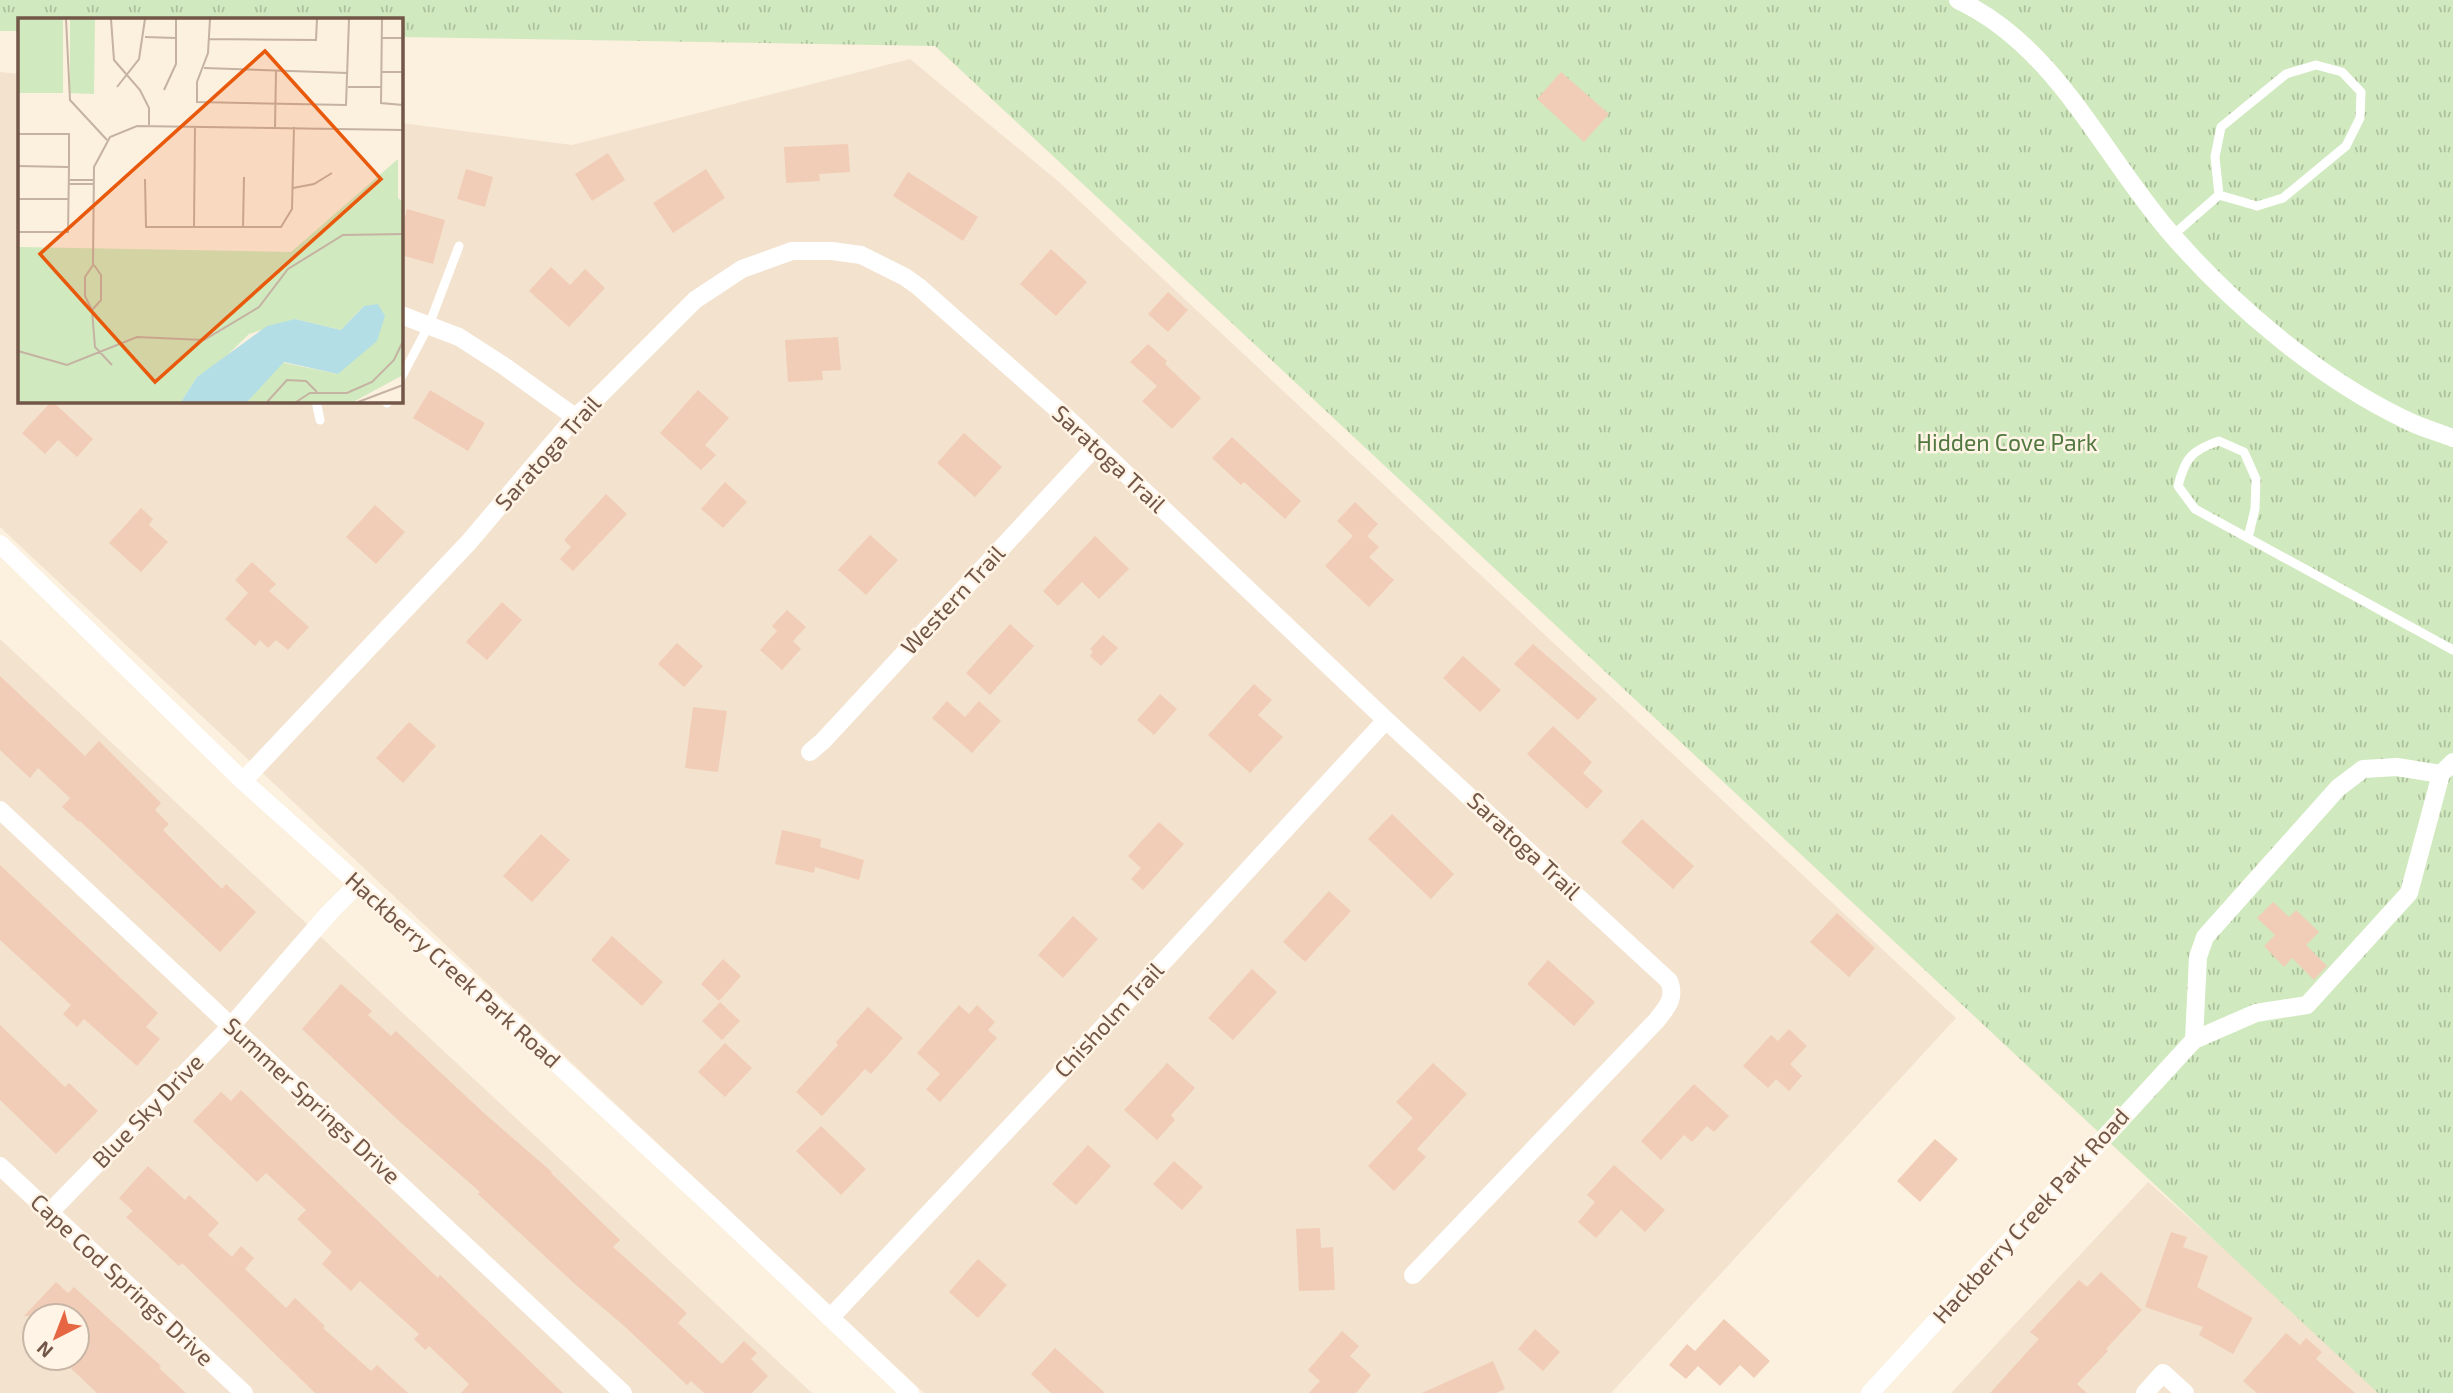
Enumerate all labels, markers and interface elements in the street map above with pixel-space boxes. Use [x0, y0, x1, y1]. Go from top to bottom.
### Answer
inset map [18, 18, 402, 402]
street label: Saratoga Trail [488, 389, 606, 515]
street label: Saratoga Trail [1047, 399, 1172, 518]
park label: Hidden Cove Park [1917, 428, 2098, 456]
street label: Western Trail [895, 539, 1010, 660]
street label: Saratoga Trail [1462, 786, 1587, 905]
street label: Hackberry Creek Park Road [340, 865, 567, 1073]
street label: Chisholm Trail [1048, 956, 1169, 1083]
street label: Summer Springs Drive [219, 1011, 407, 1189]
street label: Blue Sky Drive [86, 1047, 209, 1173]
street label: Hackberry Creek Park Road [1926, 1102, 2134, 1329]
street label: Cape Cod Springs Drive [25, 1187, 220, 1371]
north arrow [21, 1302, 91, 1372]
text: N [31, 1337, 57, 1363]

